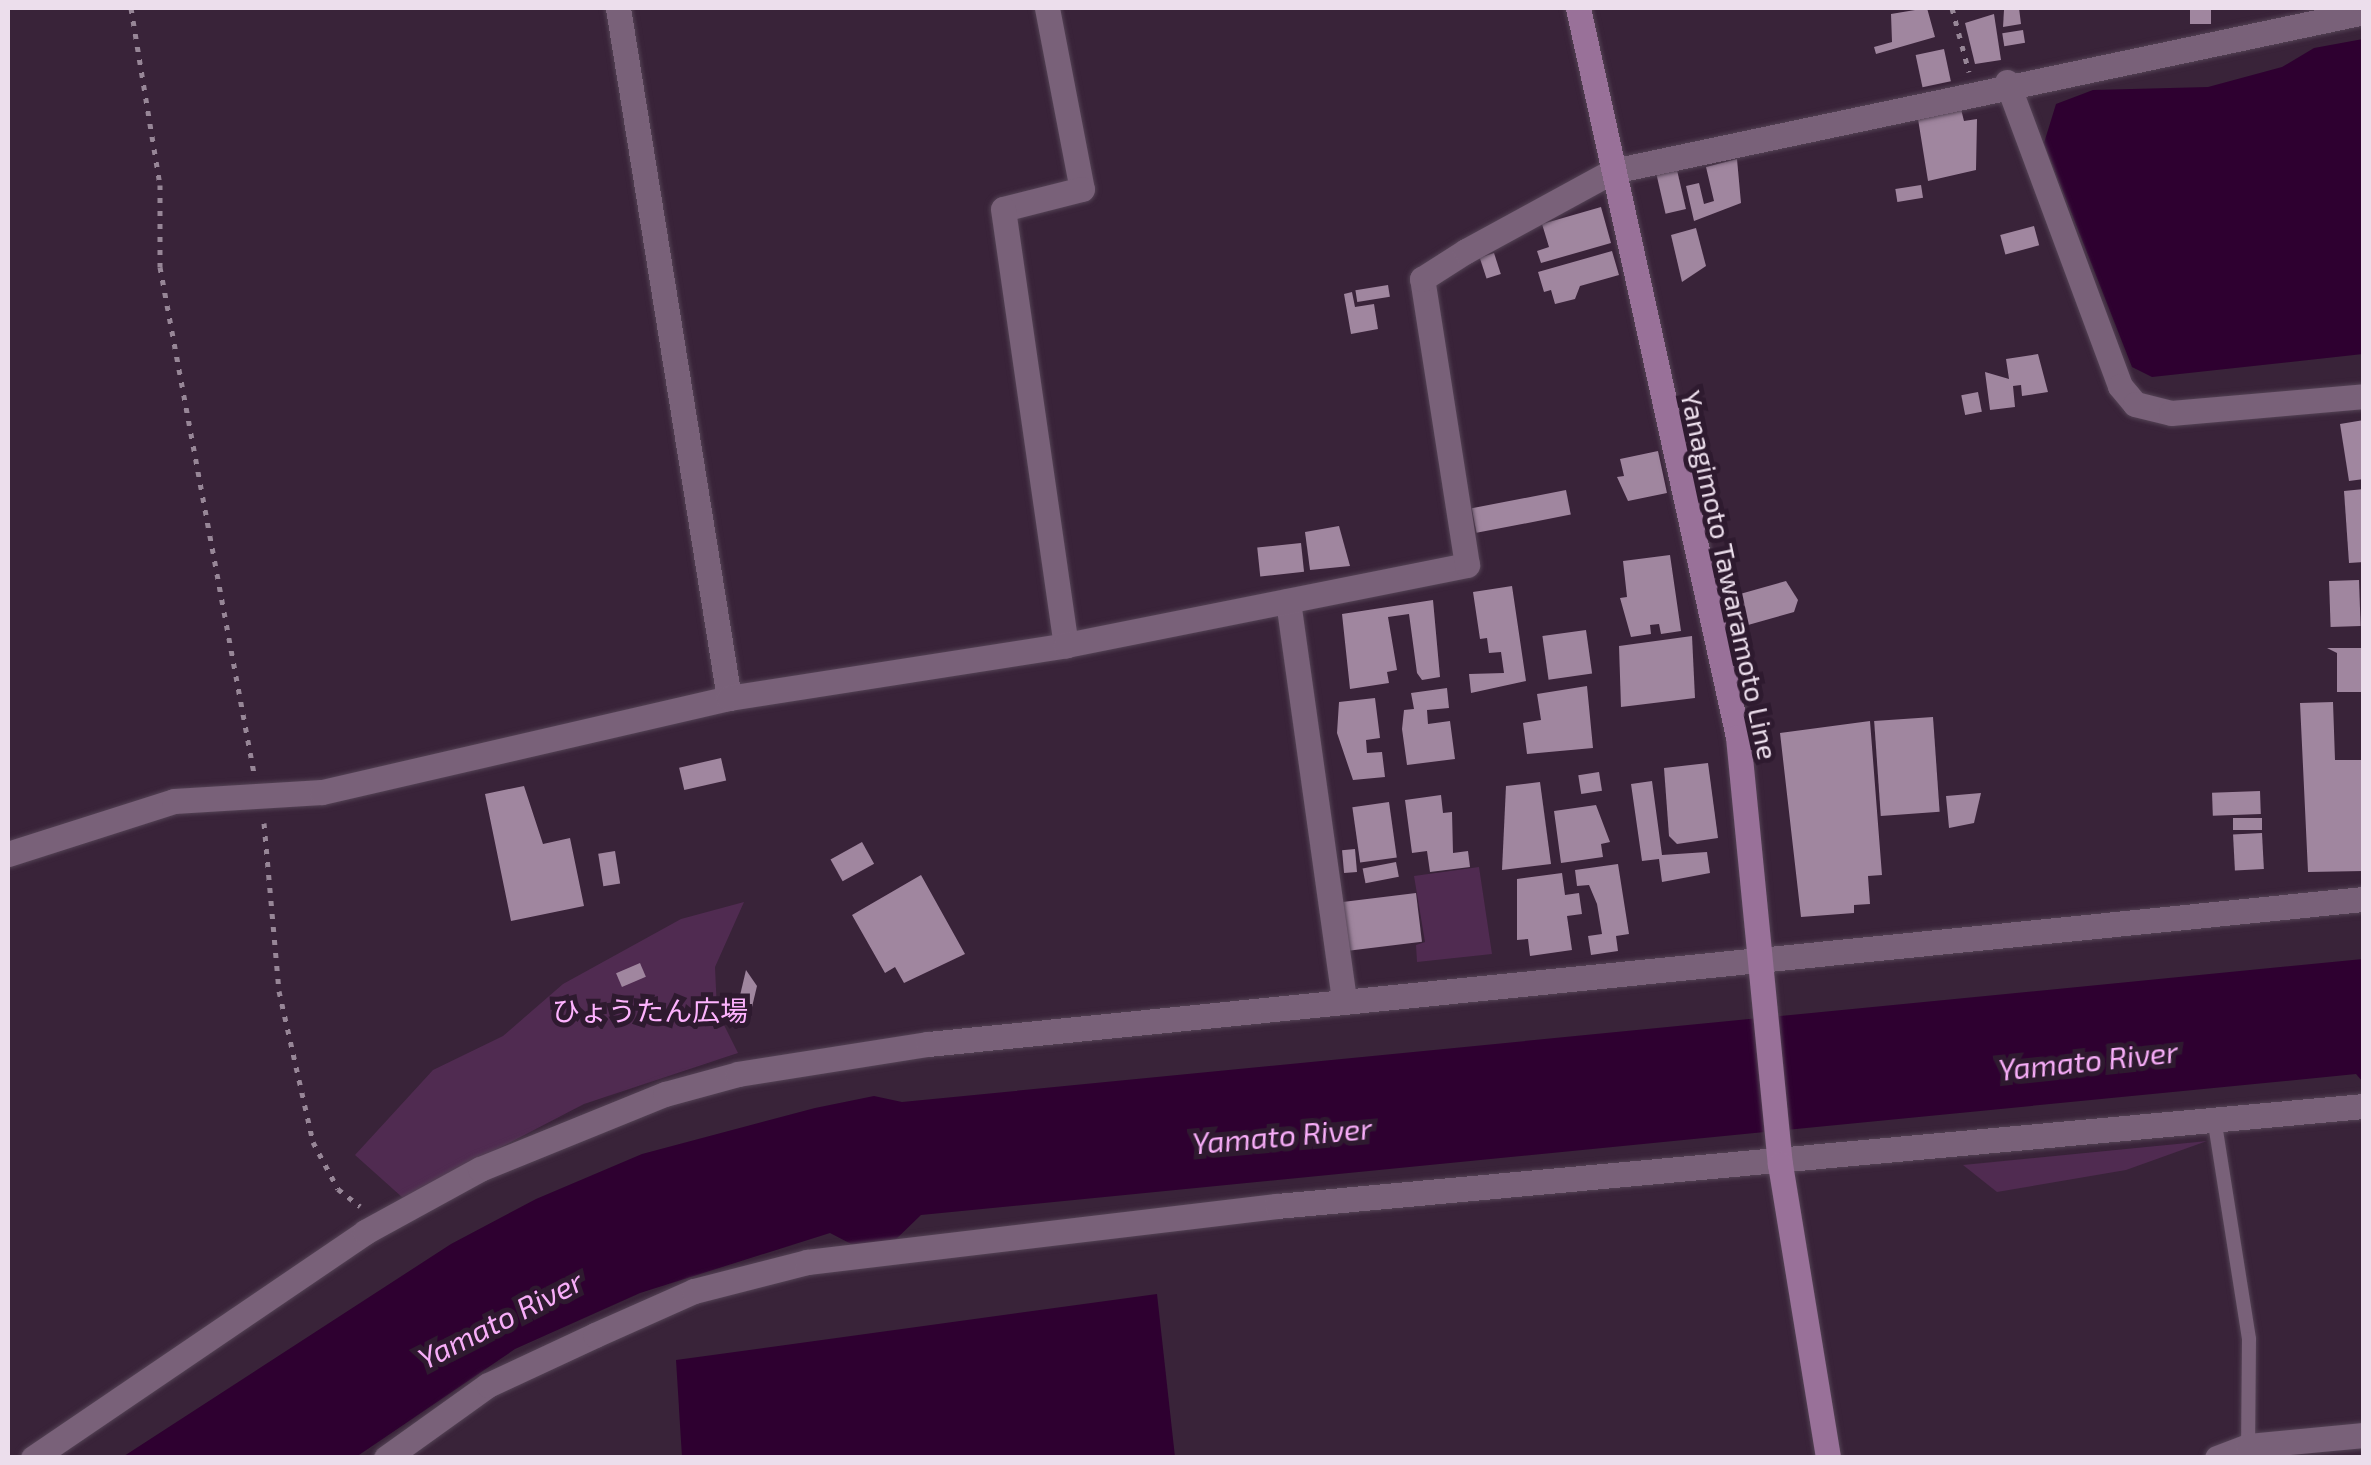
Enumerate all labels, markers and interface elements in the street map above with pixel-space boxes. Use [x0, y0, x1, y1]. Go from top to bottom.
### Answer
street label: Yanagimoto Tawaramoto Line [1674, 387, 1786, 763]
park label: ひょうたん広場 [552, 993, 748, 1027]
water label: Yamato River [1996, 1033, 2180, 1087]
water label: Yamato River [1191, 1109, 1373, 1161]
water label: Yamato River [411, 1262, 589, 1376]

